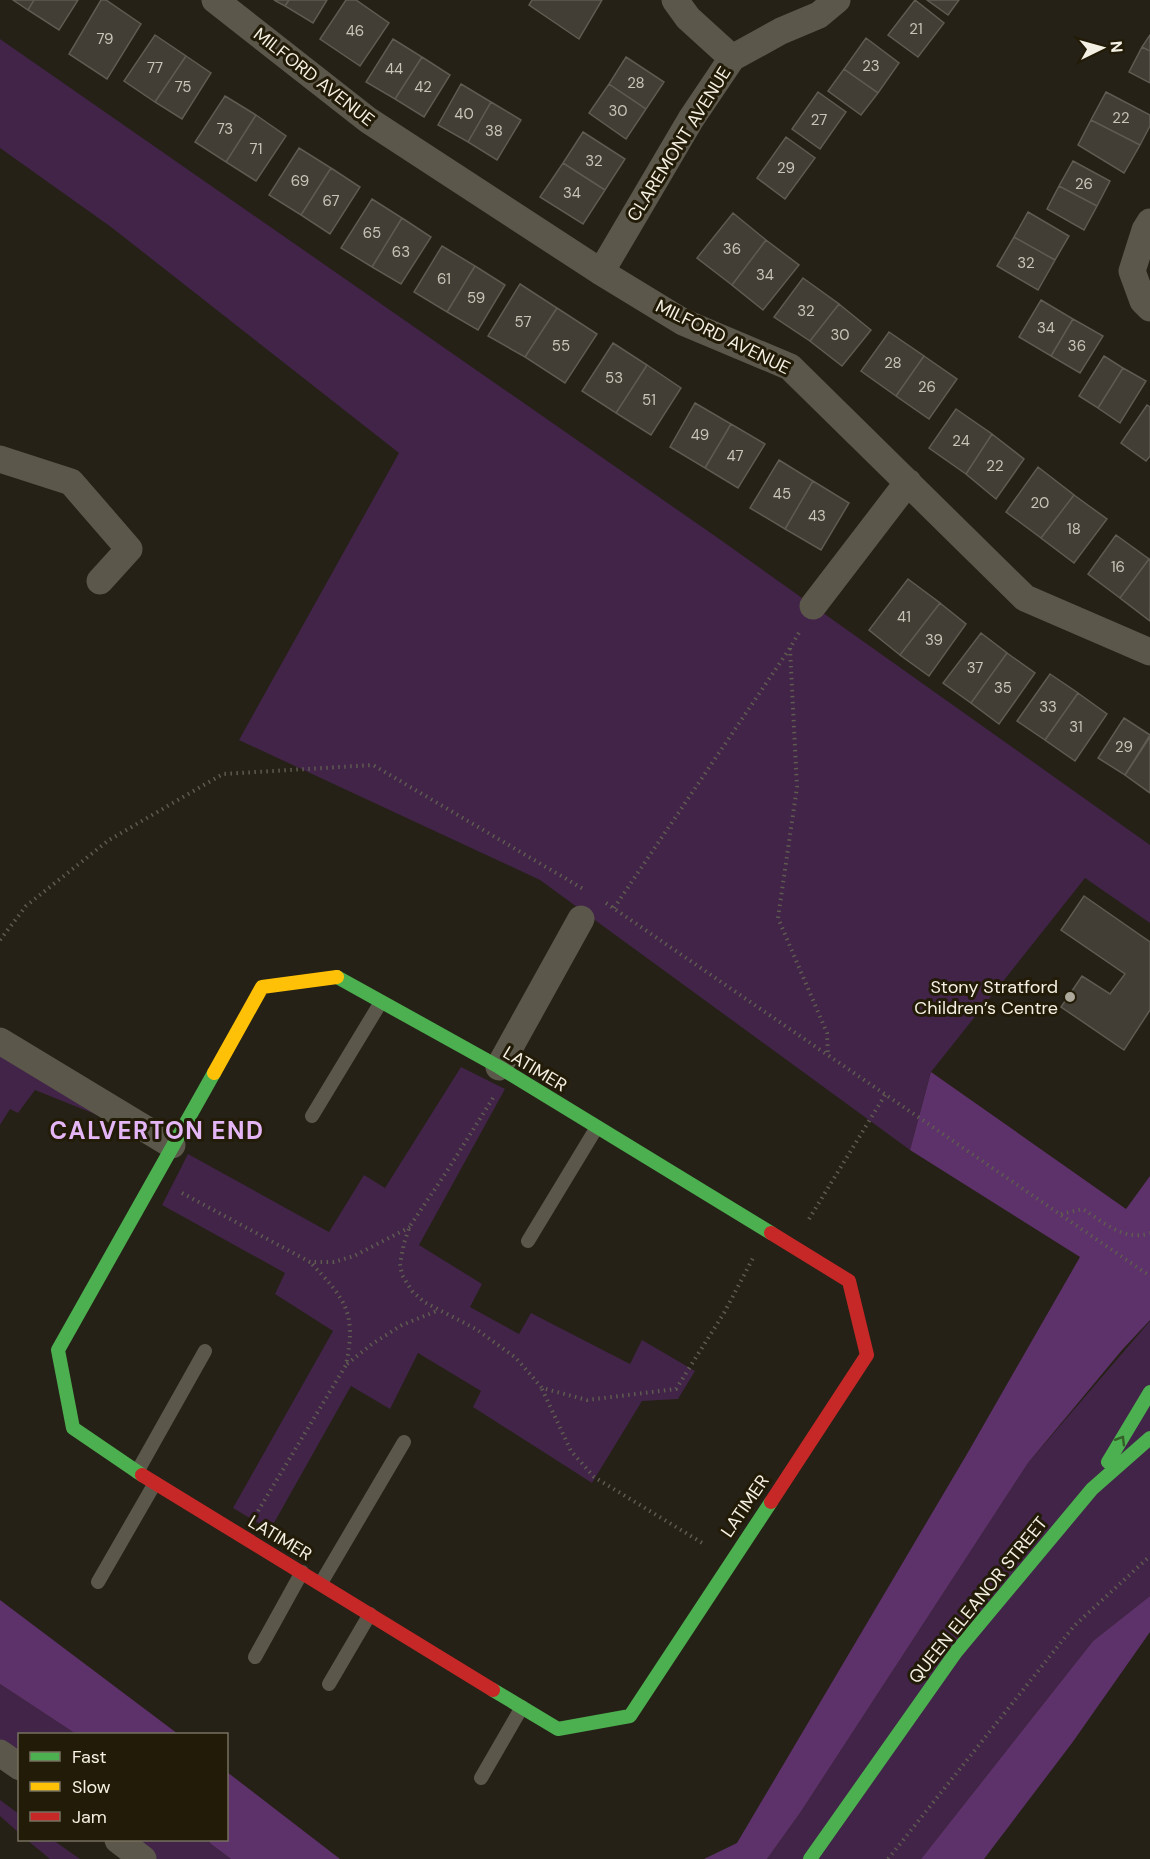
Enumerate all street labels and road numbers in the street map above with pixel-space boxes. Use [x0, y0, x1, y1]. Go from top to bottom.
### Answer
street label: MILFORD AVENUE [249, 22, 379, 132]
street label: CLAREMONT AVENUE [622, 62, 736, 226]
street label: MILFORD AVENUE [652, 294, 794, 380]
street label: LATIMER [499, 1041, 571, 1097]
street label: LATIMER [715, 1470, 775, 1542]
street label: LATIMER [244, 1510, 316, 1566]
street label: QUEEN ELEANOR STREET [903, 1512, 1053, 1688]

